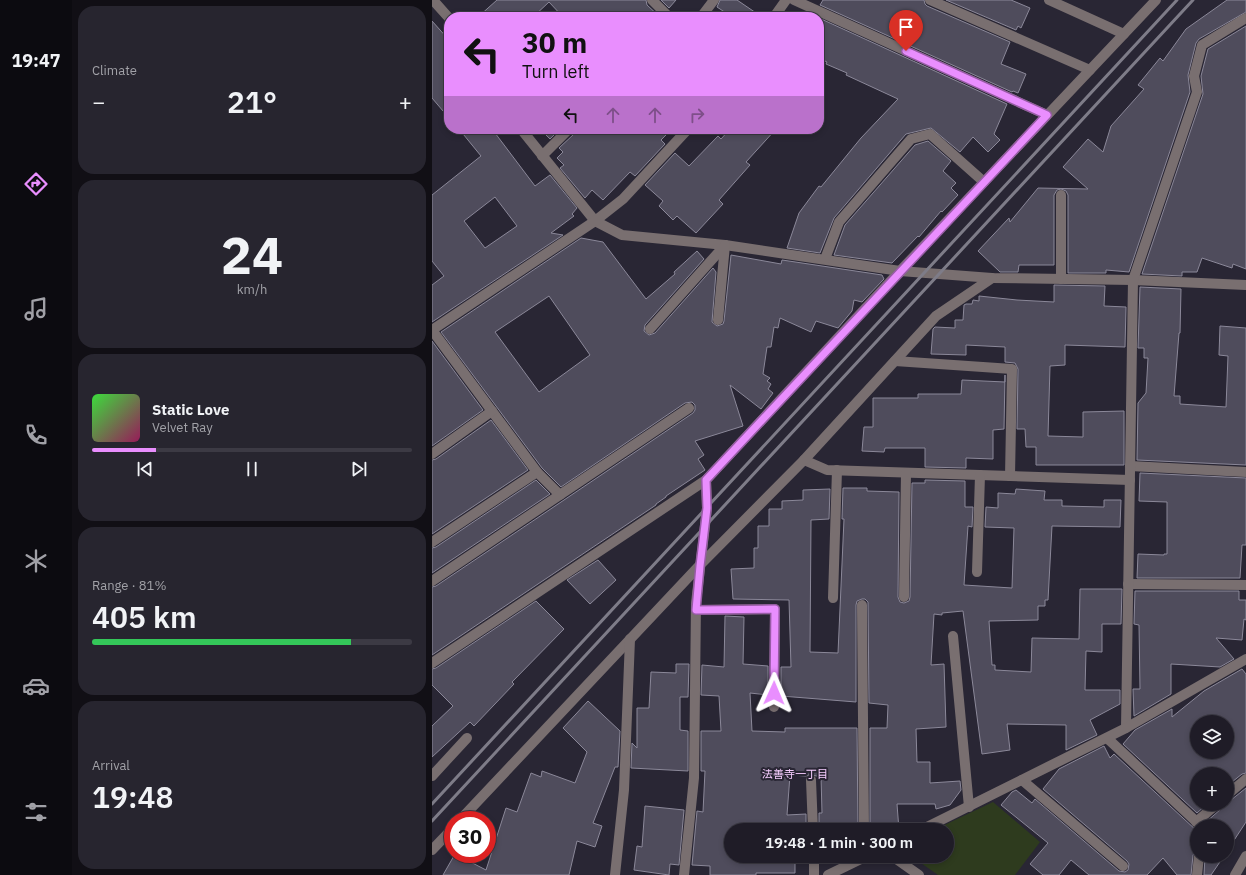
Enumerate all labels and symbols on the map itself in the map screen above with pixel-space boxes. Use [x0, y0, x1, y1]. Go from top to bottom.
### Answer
pin [889, 10, 923, 51]
position arrow [753, 672, 795, 714]
district label: 法善寺一丁目 [762, 767, 828, 781]
speed limit sign: 30 [444, 811, 496, 863]

